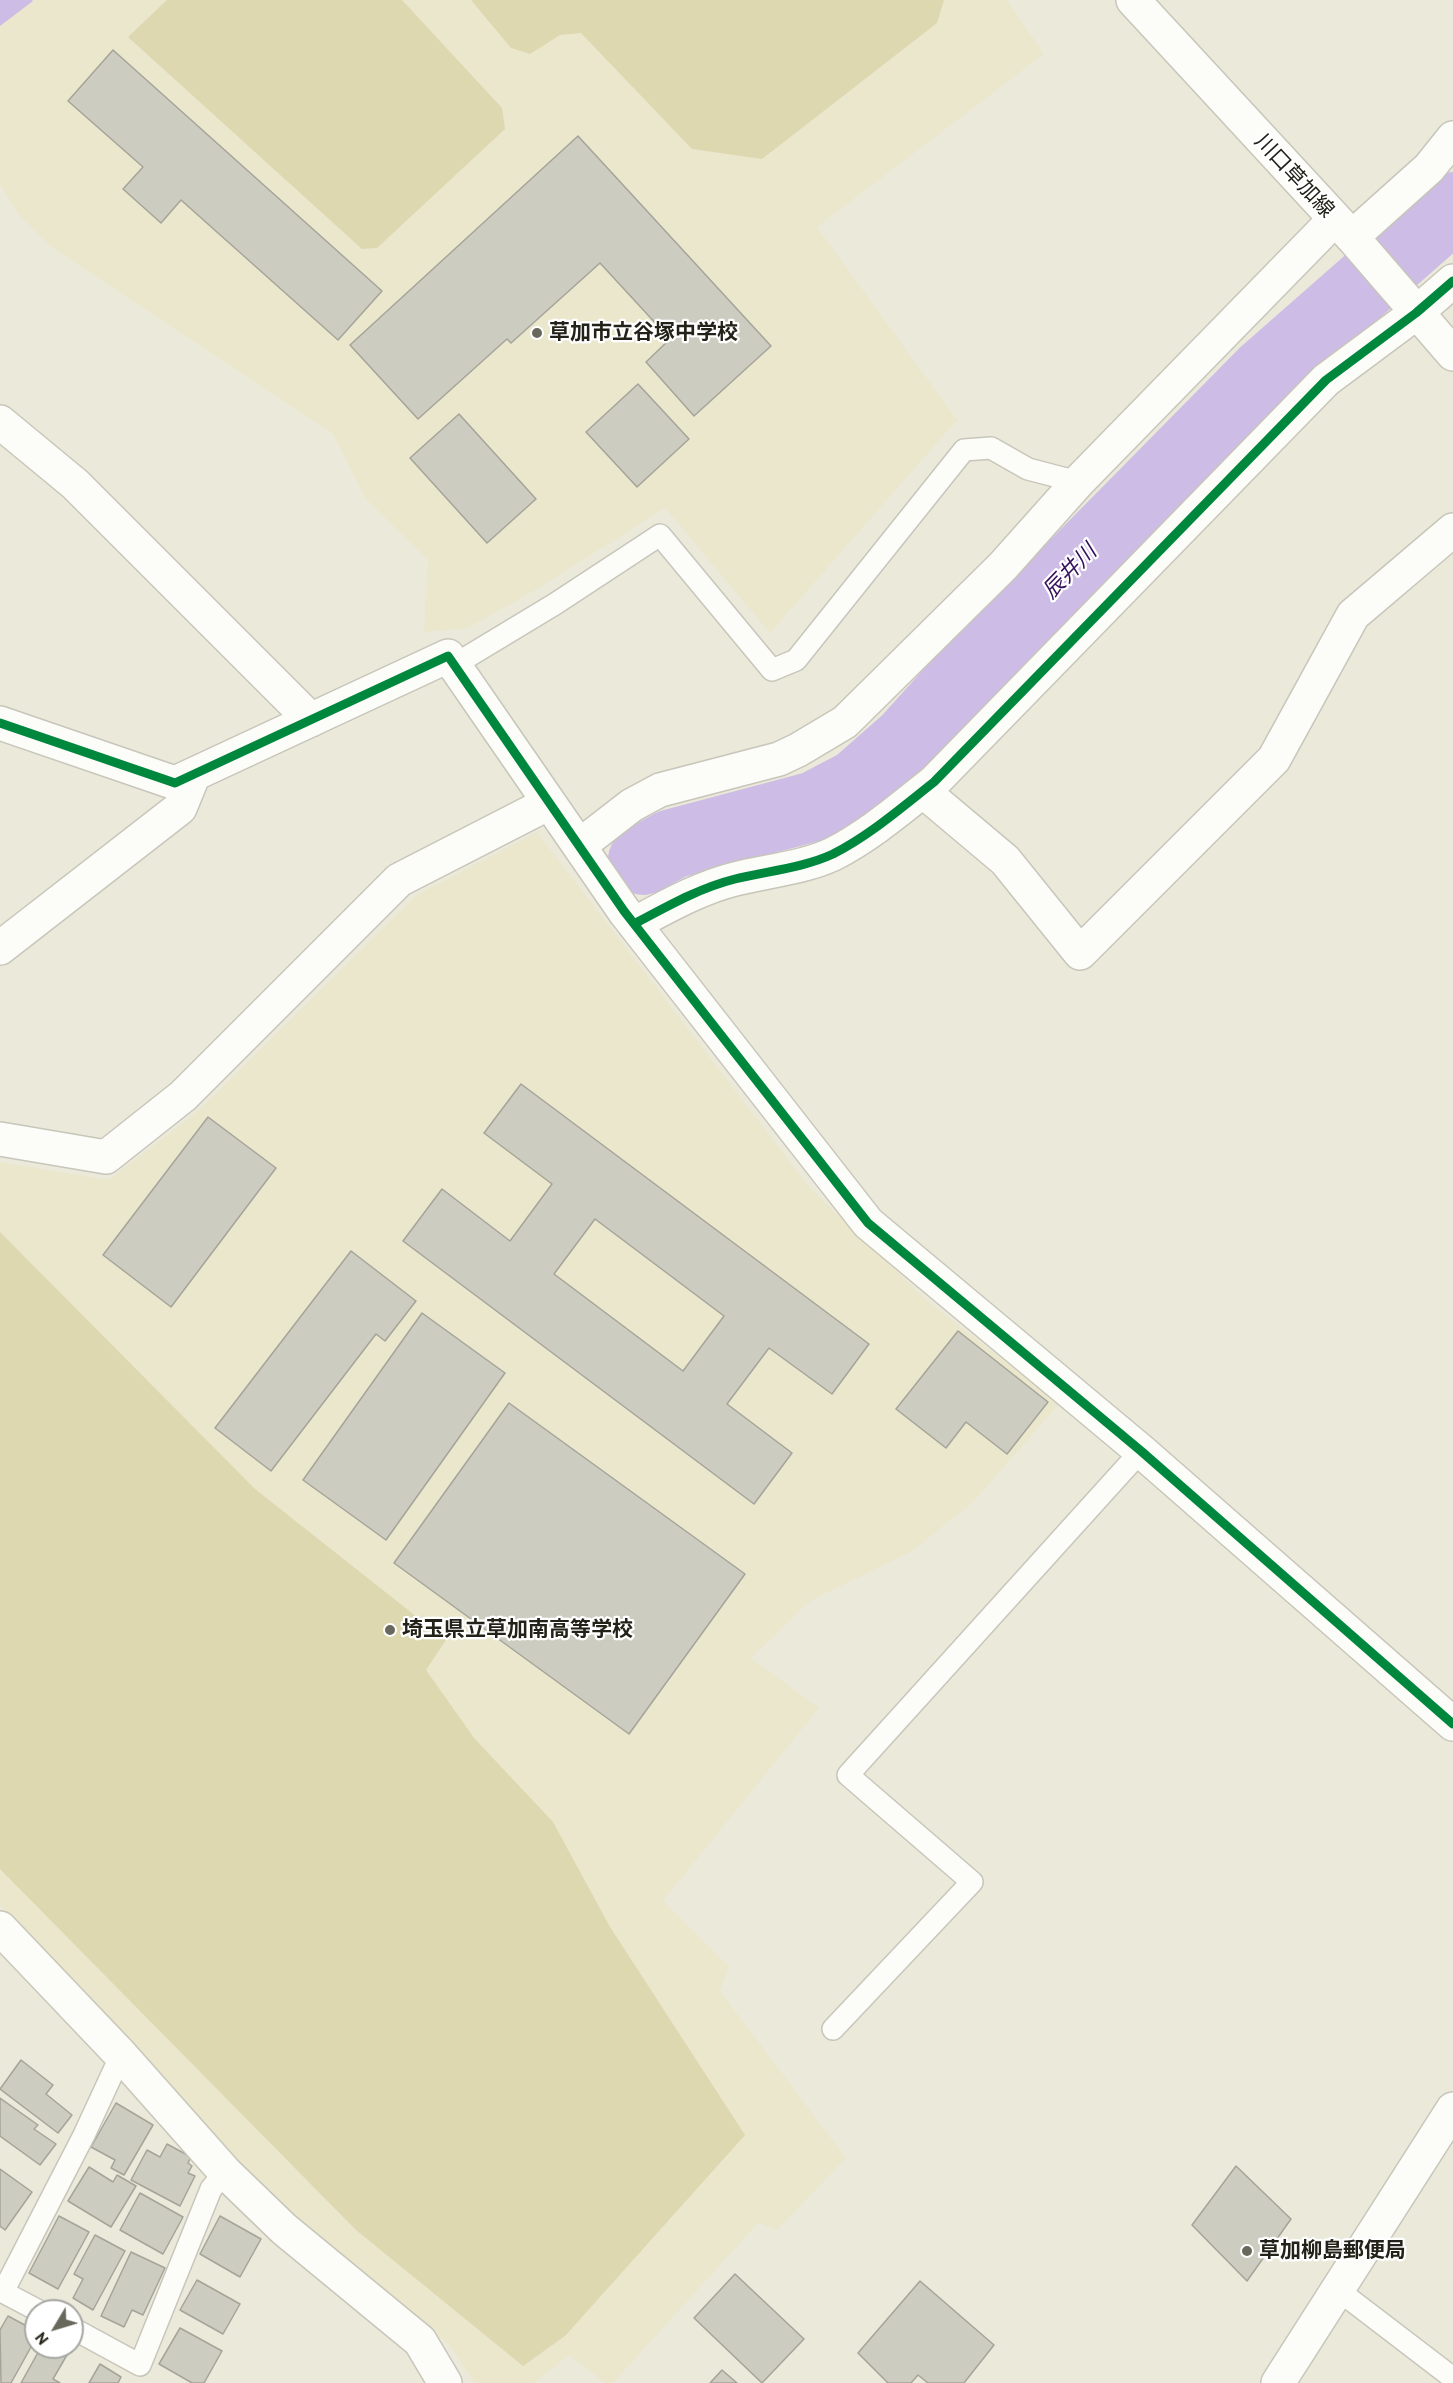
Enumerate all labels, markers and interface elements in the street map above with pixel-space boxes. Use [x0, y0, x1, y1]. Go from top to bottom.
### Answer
street label: 川口草加線 [1249, 129, 1339, 223]
place label: 草加市立谷塚中学校 [549, 320, 738, 346]
marker: 草加市立谷塚中学校 [530, 326, 544, 340]
water label: 辰井川 [1038, 539, 1102, 605]
place label: 埼玉県立草加南高等学校 [402, 1617, 633, 1643]
marker: 埼玉県立草加南高等学校 [383, 1623, 397, 1637]
place label: 草加柳島郵便局 [1259, 2238, 1406, 2264]
marker: 草加柳島郵便局 [1240, 2244, 1254, 2258]
north arrow [24, 2299, 84, 2359]
text: N [30, 2329, 53, 2349]

